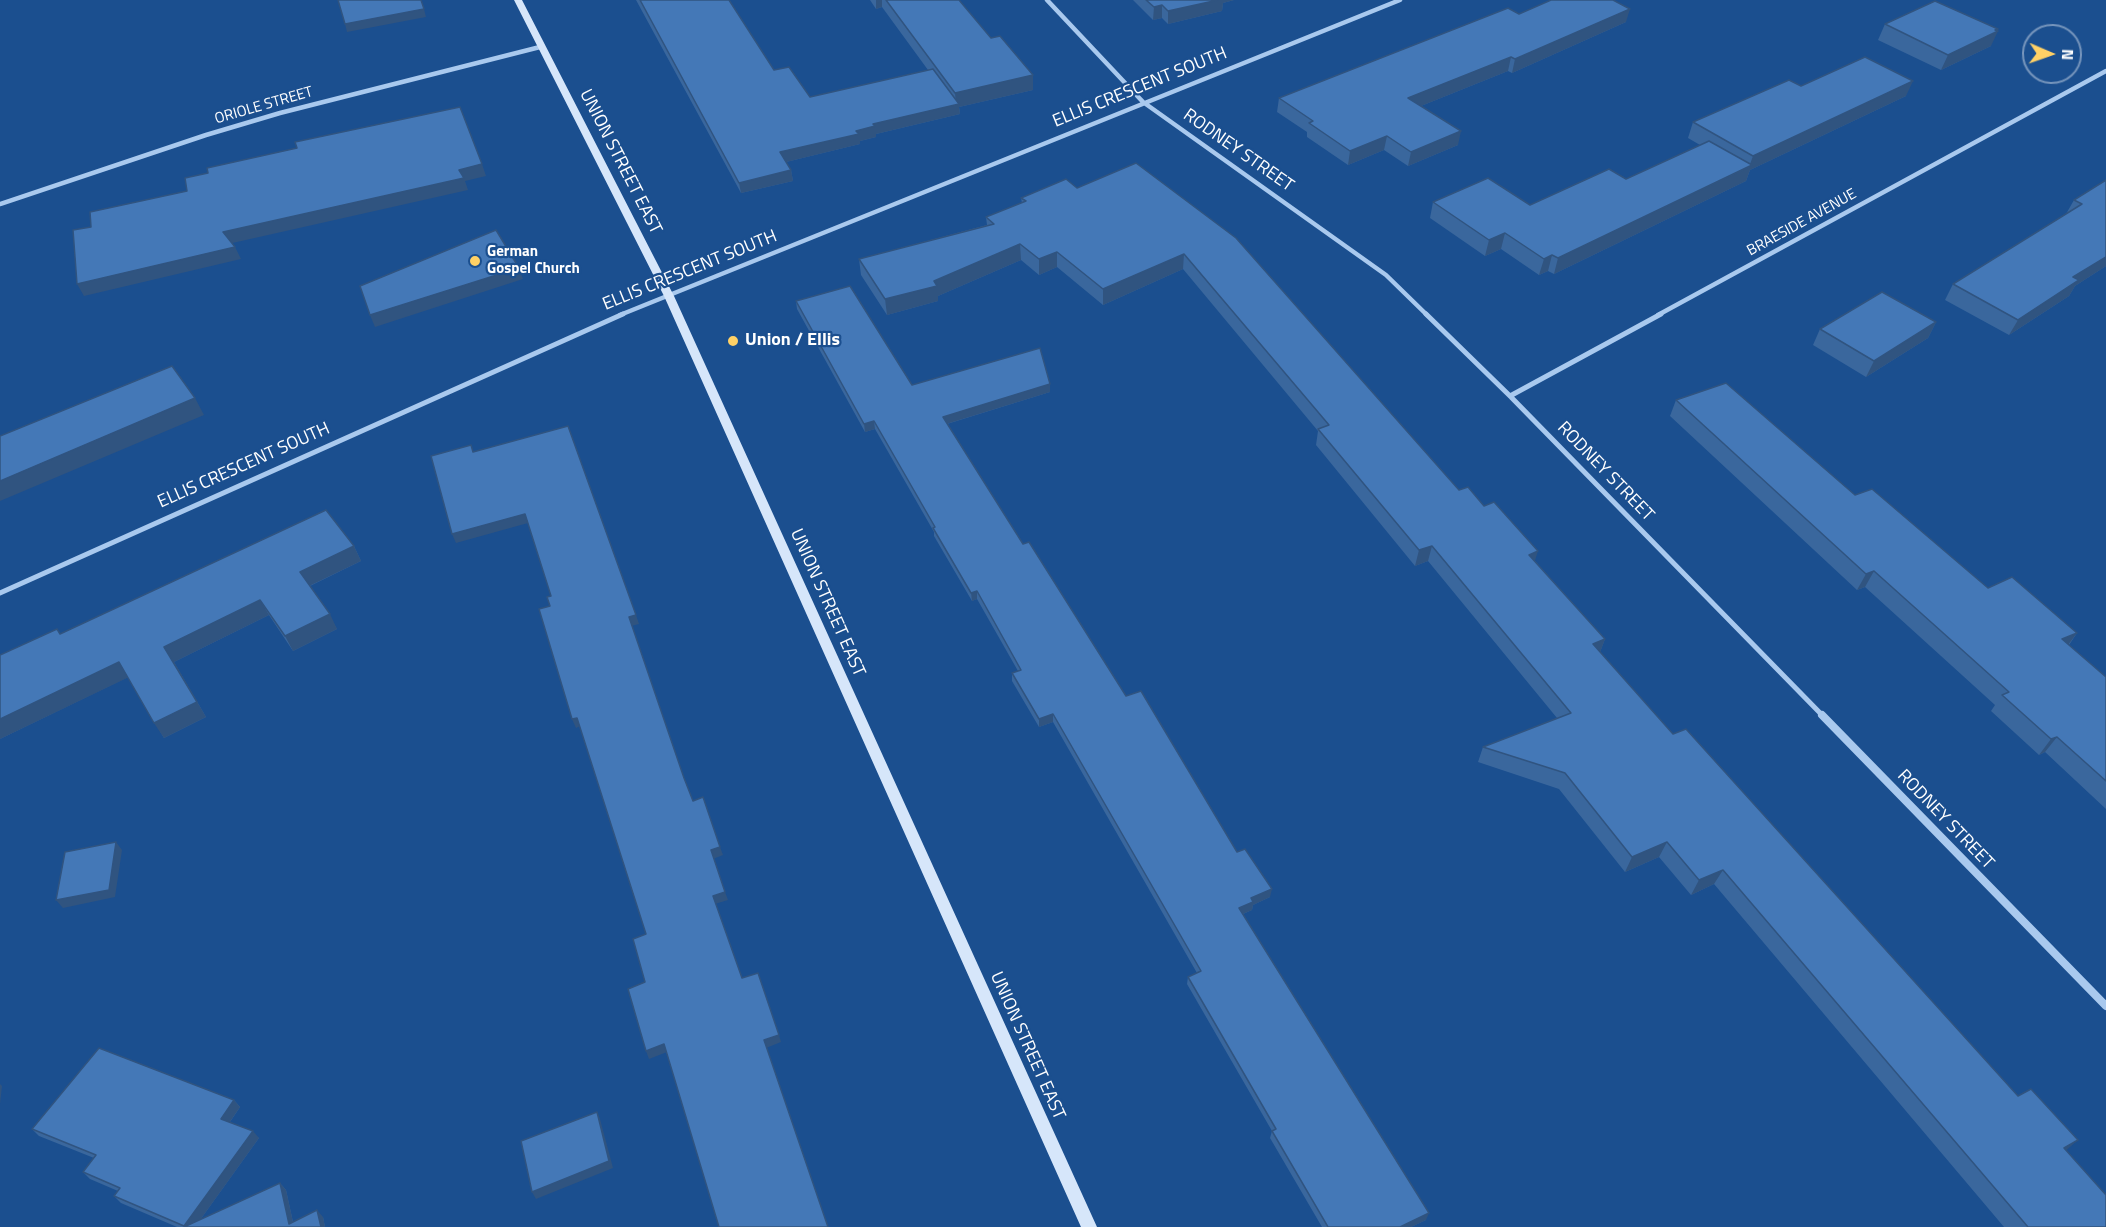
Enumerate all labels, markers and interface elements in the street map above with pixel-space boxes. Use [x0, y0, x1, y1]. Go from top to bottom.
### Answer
north arrow [2022, 24, 2082, 84]
street label: ELLIS CRESCENT SOUTH [1050, 43, 1230, 133]
text: N [2056, 49, 2080, 61]
street label: ORIOLE STREET [213, 83, 315, 129]
street label: UNION STREET EAST [574, 86, 666, 238]
street label: RODNEY STREET [1179, 105, 1297, 197]
street label: BRAESIDE AVENUE [1744, 185, 1860, 261]
street label: ELLIS CRESCENT SOUTH [600, 226, 780, 316]
place label: German Gospel Church [487, 243, 580, 278]
marker: German Gospel Church [468, 254, 482, 268]
place label: Union / Ellis [745, 330, 840, 352]
marker: Union / Ellis [726, 334, 740, 348]
street label: ELLIS CRESCENT SOUTH [155, 418, 333, 514]
street label: RODNEY STREET [1552, 418, 1658, 526]
street label: UNION STREET EAST [785, 526, 869, 680]
street label: RODNEY STREET [1892, 766, 1998, 874]
street label: UNION STREET EAST [985, 969, 1069, 1123]

